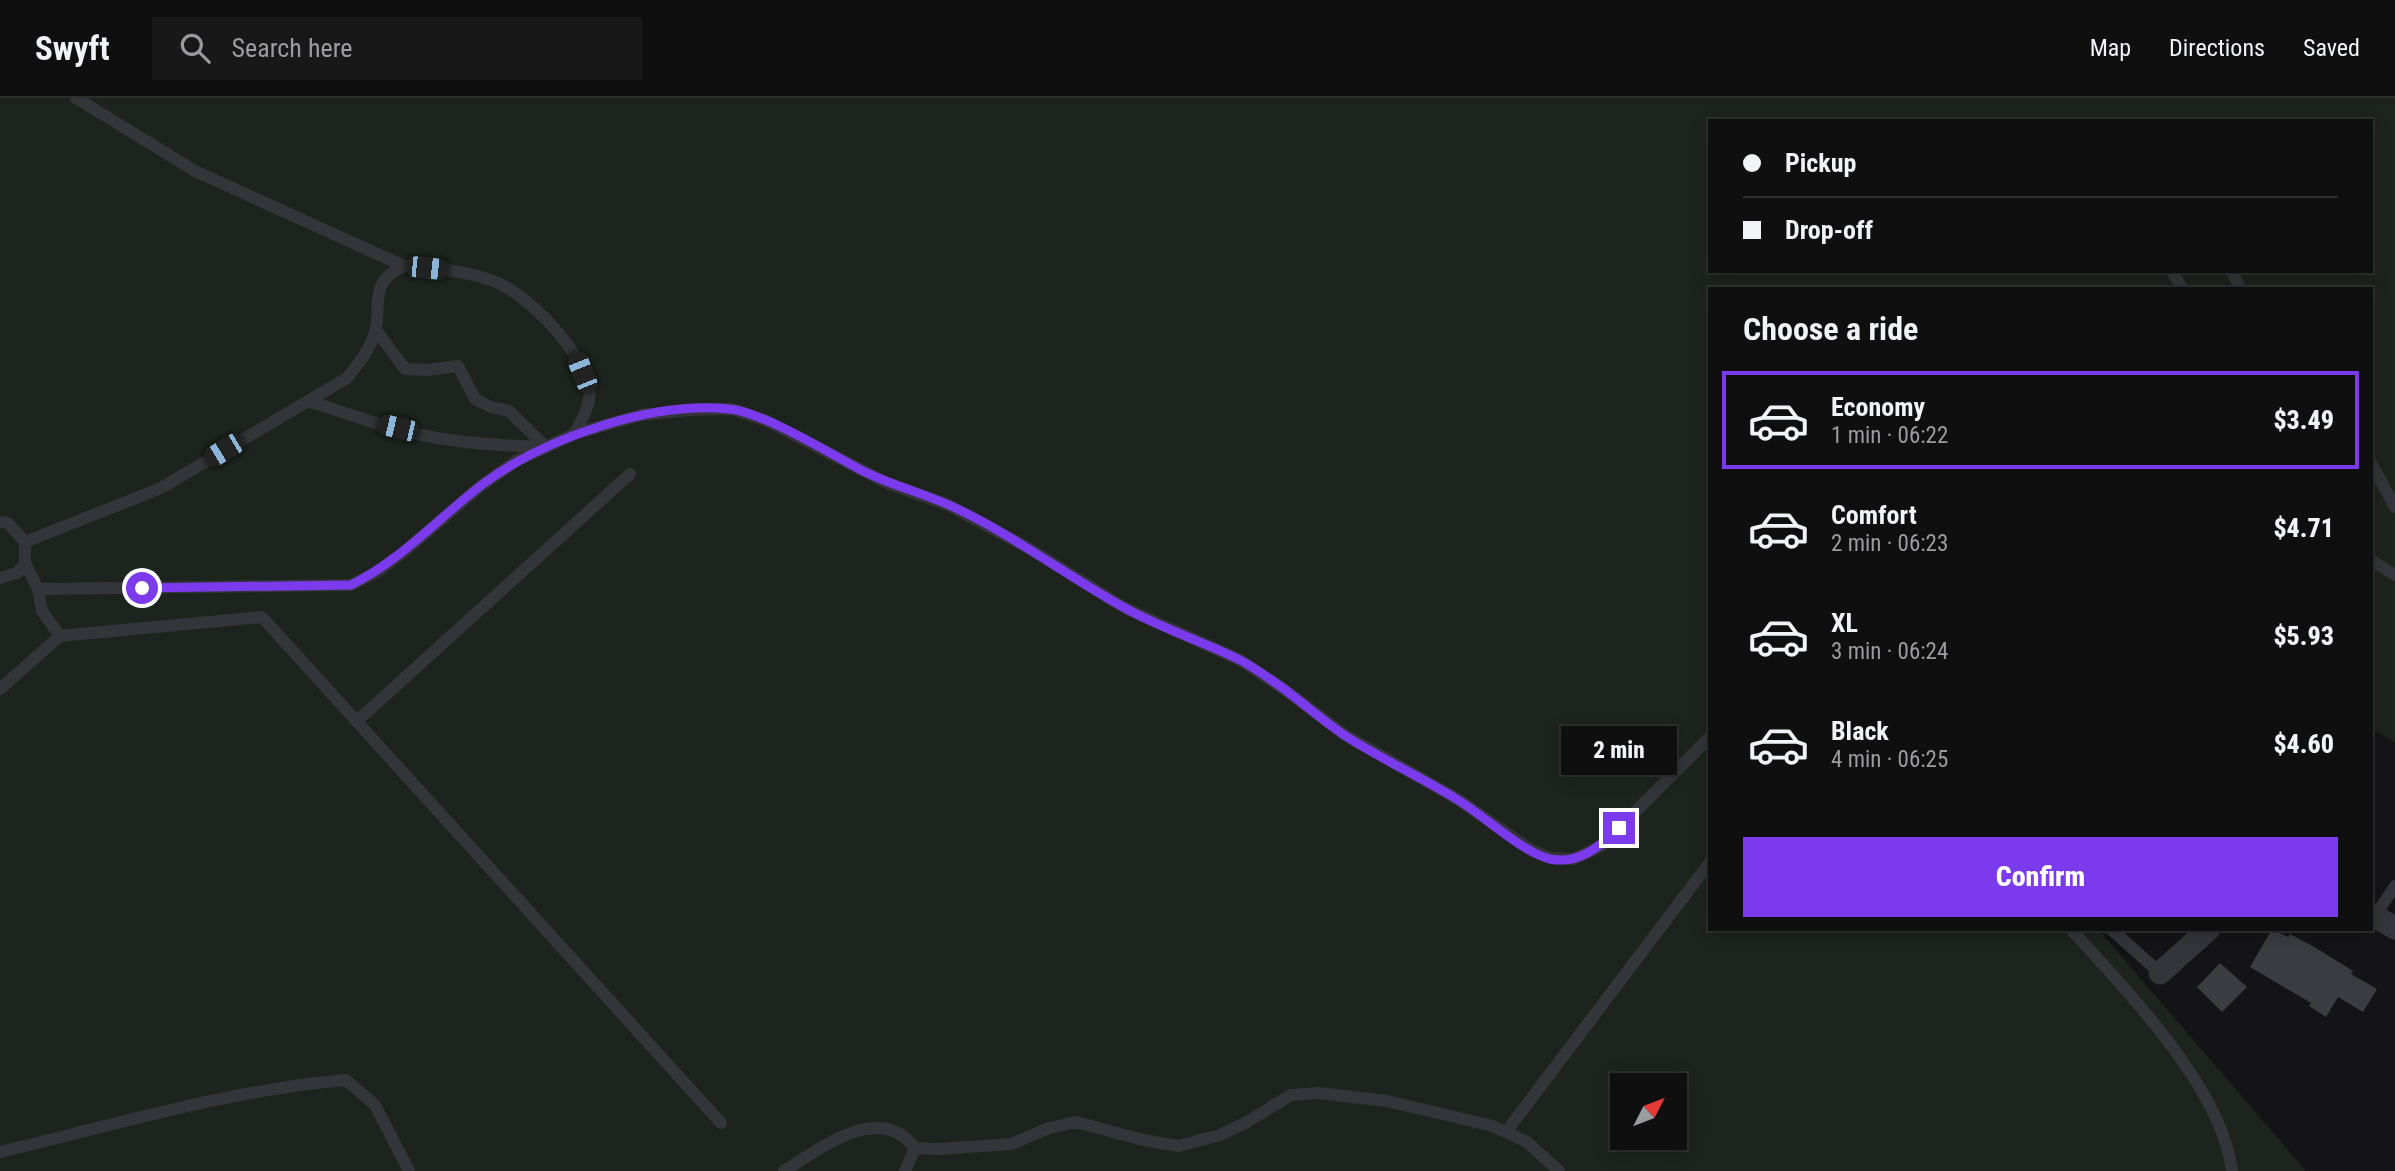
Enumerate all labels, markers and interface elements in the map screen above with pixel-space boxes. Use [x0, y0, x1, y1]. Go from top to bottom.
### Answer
search box [152, 17, 642, 80]
text: Swyft [35, 29, 110, 68]
icon: search [176, 29, 214, 67]
text: Search here [232, 33, 353, 63]
text: Map [2090, 34, 2131, 62]
text: Directions [2169, 34, 2265, 62]
text: Saved [2303, 34, 2360, 62]
text: Pickup [1785, 148, 1856, 178]
text: Drop-off [1785, 215, 1873, 245]
car [406, 255, 449, 281]
text: Choose a ride [1743, 310, 1918, 348]
car [565, 349, 600, 395]
icon: car [1747, 389, 1810, 452]
text: Economy [1831, 392, 1925, 422]
text: $3.49 [2273, 405, 2334, 435]
car [376, 413, 421, 443]
text: 1 min · 06:22 [1831, 422, 1948, 449]
car [201, 430, 248, 470]
icon: car [1747, 497, 1810, 560]
text: Comfort [1831, 500, 1917, 530]
text: $4.71 [2273, 513, 2334, 543]
text: 2 min · 06:23 [1831, 530, 1948, 557]
route start [126, 572, 158, 604]
icon: car [1747, 605, 1810, 668]
text: XL [1831, 608, 1858, 638]
text: $5.93 [2273, 621, 2334, 651]
text: 3 min · 06:24 [1831, 638, 1948, 665]
icon: car [1747, 713, 1810, 776]
text: Black [1831, 716, 1889, 746]
callout: 2 min [1561, 726, 1677, 776]
text: $4.60 [2273, 729, 2334, 759]
text: 2 min [1593, 737, 1645, 764]
text: 4 min · 06:25 [1831, 746, 1948, 773]
route end [1603, 812, 1635, 844]
button: Confirm [1743, 837, 2338, 917]
north arrow [1610, 1073, 1687, 1150]
map controls [1610, 1073, 1687, 1150]

